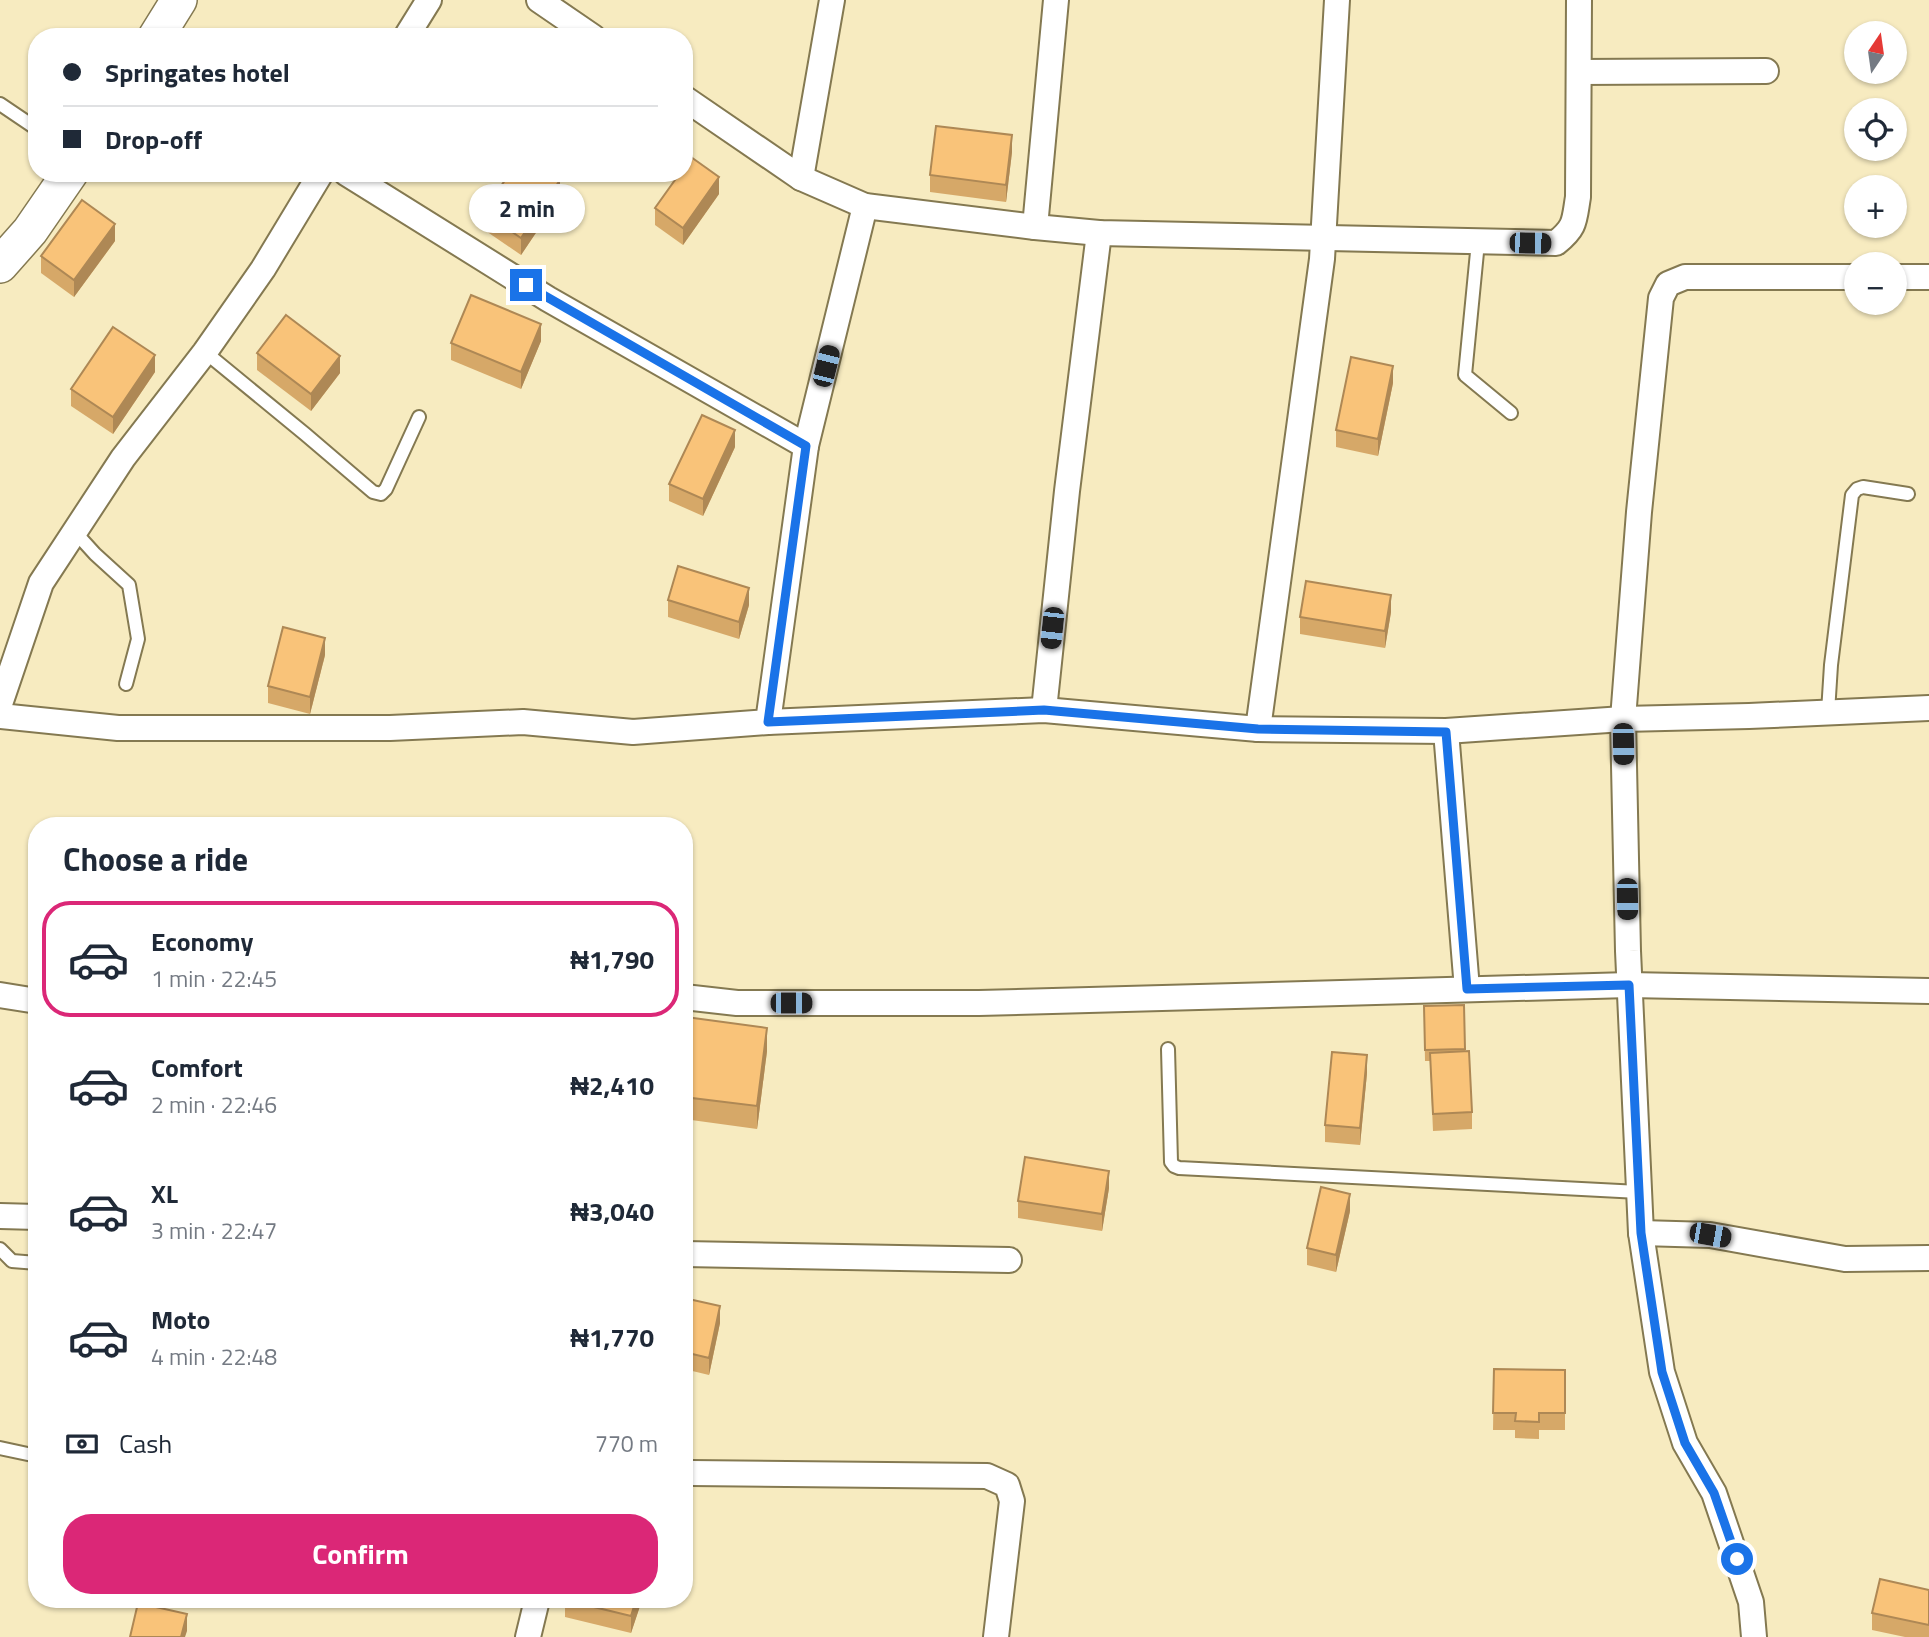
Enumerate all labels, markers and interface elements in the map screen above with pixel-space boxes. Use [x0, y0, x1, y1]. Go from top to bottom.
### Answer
north arrow [1844, 21, 1908, 84]
map controls [1844, 21, 1907, 315]
text: Springates hotel [105, 53, 290, 92]
button: locate [1844, 98, 1907, 161]
text: Drop-off [105, 120, 202, 159]
button: + [1844, 175, 1907, 238]
callout: 2 min [468, 184, 584, 232]
text: 2 min [499, 191, 555, 226]
car [1509, 232, 1552, 254]
button: − [1844, 252, 1907, 315]
route end [510, 269, 542, 301]
car [811, 343, 842, 389]
car [1040, 606, 1065, 650]
car [1613, 723, 1634, 765]
text: Choose a ride [63, 835, 248, 883]
car [1617, 878, 1638, 920]
text: Economy [151, 922, 253, 961]
icon: car [67, 928, 130, 991]
text: ₦1,790 [570, 940, 654, 979]
text: 1 min · 22:45 [151, 961, 277, 996]
car [771, 993, 813, 1014]
text: Comfort [151, 1048, 243, 1087]
icon: car [67, 1054, 130, 1117]
text: ₦2,410 [570, 1066, 654, 1105]
text: 2 min · 22:46 [151, 1087, 277, 1122]
text: XL [151, 1174, 178, 1213]
icon: car [67, 1180, 130, 1243]
text: ₦3,040 [570, 1192, 654, 1231]
text: 3 min · 22:47 [151, 1213, 277, 1248]
car [1688, 1221, 1733, 1249]
text: Moto [151, 1300, 210, 1339]
icon: car [67, 1306, 130, 1369]
text: ₦1,770 [570, 1318, 654, 1357]
text: 4 min · 22:48 [151, 1339, 277, 1374]
text: Cash [119, 1424, 172, 1463]
icon: cash [63, 1425, 101, 1463]
text: 770 m [595, 1426, 658, 1461]
button: Confirm [63, 1514, 658, 1594]
route start [1721, 1543, 1753, 1575]

